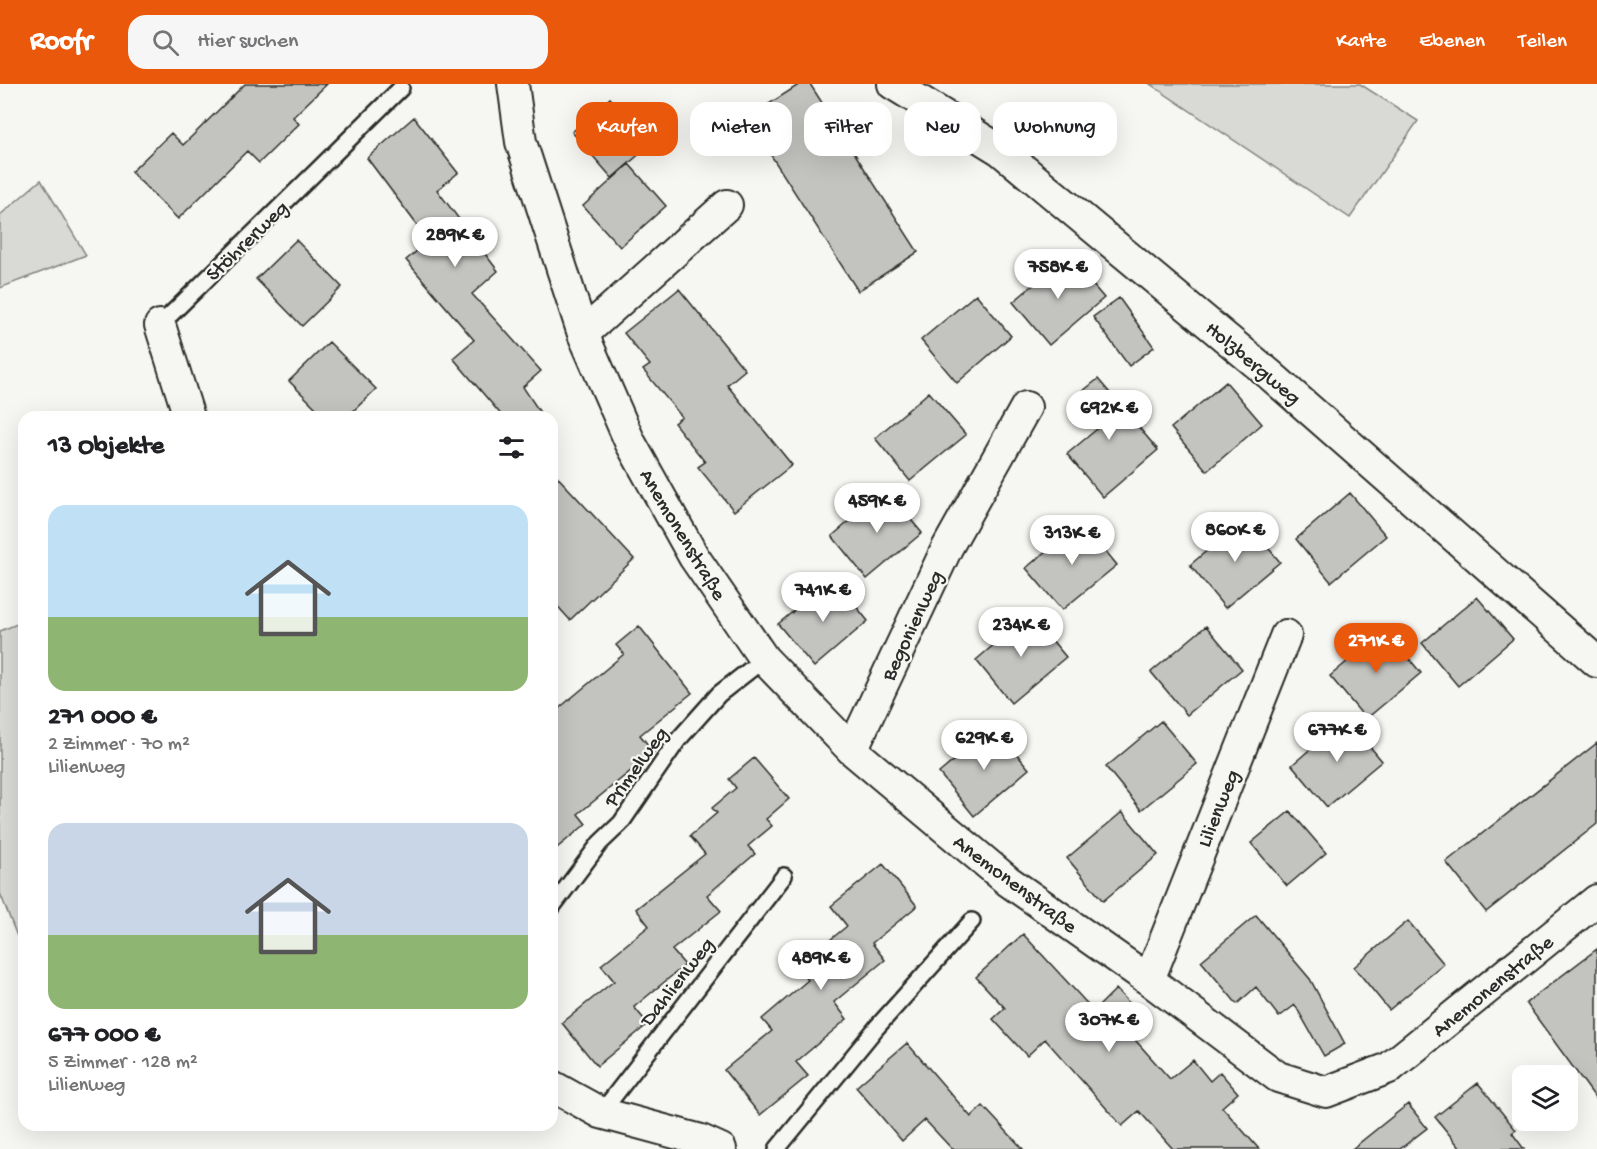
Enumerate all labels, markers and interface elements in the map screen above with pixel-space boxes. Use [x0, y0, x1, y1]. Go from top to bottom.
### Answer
search box [128, 15, 548, 69]
text: Roofr [30, 26, 92, 59]
icon: search [149, 26, 182, 59]
text: Hier suchen [197, 29, 298, 55]
text: Karte [1336, 30, 1386, 55]
text: Ebenen [1419, 30, 1485, 55]
text: Teilen [1518, 30, 1567, 55]
chip: Kaufen [576, 102, 678, 156]
chip: Mieten [690, 102, 792, 156]
chip: Filter [804, 102, 892, 156]
chip: Neu [904, 102, 981, 156]
chip: Wohnung [993, 102, 1117, 156]
street label: Stöhrerweg [202, 197, 295, 288]
pin: 289K € [406, 217, 504, 268]
text: 289K € [426, 225, 484, 248]
pin: 758K € [1009, 249, 1107, 300]
text: 758K € [1028, 257, 1088, 280]
street label: Holzbergweg [1199, 317, 1305, 412]
pin: 692K € [1060, 390, 1158, 441]
text: 692K € [1080, 398, 1138, 421]
icon: filters [495, 431, 528, 464]
text: 13 Objekte [48, 432, 164, 463]
street label: Anemonenstraße [632, 466, 731, 607]
pin: 459K € [828, 483, 926, 534]
text: 459K € [848, 491, 906, 514]
pin: 860K € [1186, 512, 1284, 563]
pin: 313K € [1023, 515, 1121, 566]
text: 860K € [1205, 520, 1265, 543]
text: 313K € [1044, 523, 1100, 546]
icon: home [234, 544, 342, 652]
street label: Begonienweg [877, 567, 951, 687]
pin: 741K € [774, 572, 872, 623]
text: 741K € [795, 580, 851, 603]
pin: 234K € [972, 607, 1070, 658]
text: 234K € [992, 615, 1050, 638]
pin: 271K € [1327, 623, 1425, 674]
text: 271K € [1348, 631, 1404, 654]
text: 271 000 € [48, 703, 157, 734]
pin: 677K € [1288, 712, 1386, 763]
pin: 629K € [935, 720, 1033, 771]
text: 677K € [1308, 720, 1366, 743]
street label: Primelweg [600, 723, 675, 814]
text: 629K € [955, 728, 1013, 751]
text: 2 Zimmer · 70 m² [48, 734, 190, 757]
text: Lilienweg [48, 757, 125, 780]
street label: Lilienweg [1193, 767, 1247, 852]
street label: Anemonenstraße [947, 831, 1082, 941]
icon: home [234, 862, 342, 970]
street label: Anemonenstraße [1429, 930, 1561, 1044]
street label: Dahlienweg [635, 934, 721, 1034]
pin: 489K € [772, 940, 870, 991]
text: 489K € [792, 948, 850, 971]
pin: 307K € [1060, 1002, 1158, 1053]
text: 307K € [1079, 1010, 1139, 1033]
text: 677 000 € [48, 1021, 160, 1052]
text: 5 Zimmer · 128 m² [48, 1052, 198, 1075]
map controls [1512, 1065, 1578, 1131]
button: layers [1512, 1065, 1578, 1131]
text: Lilienweg [48, 1075, 125, 1098]

